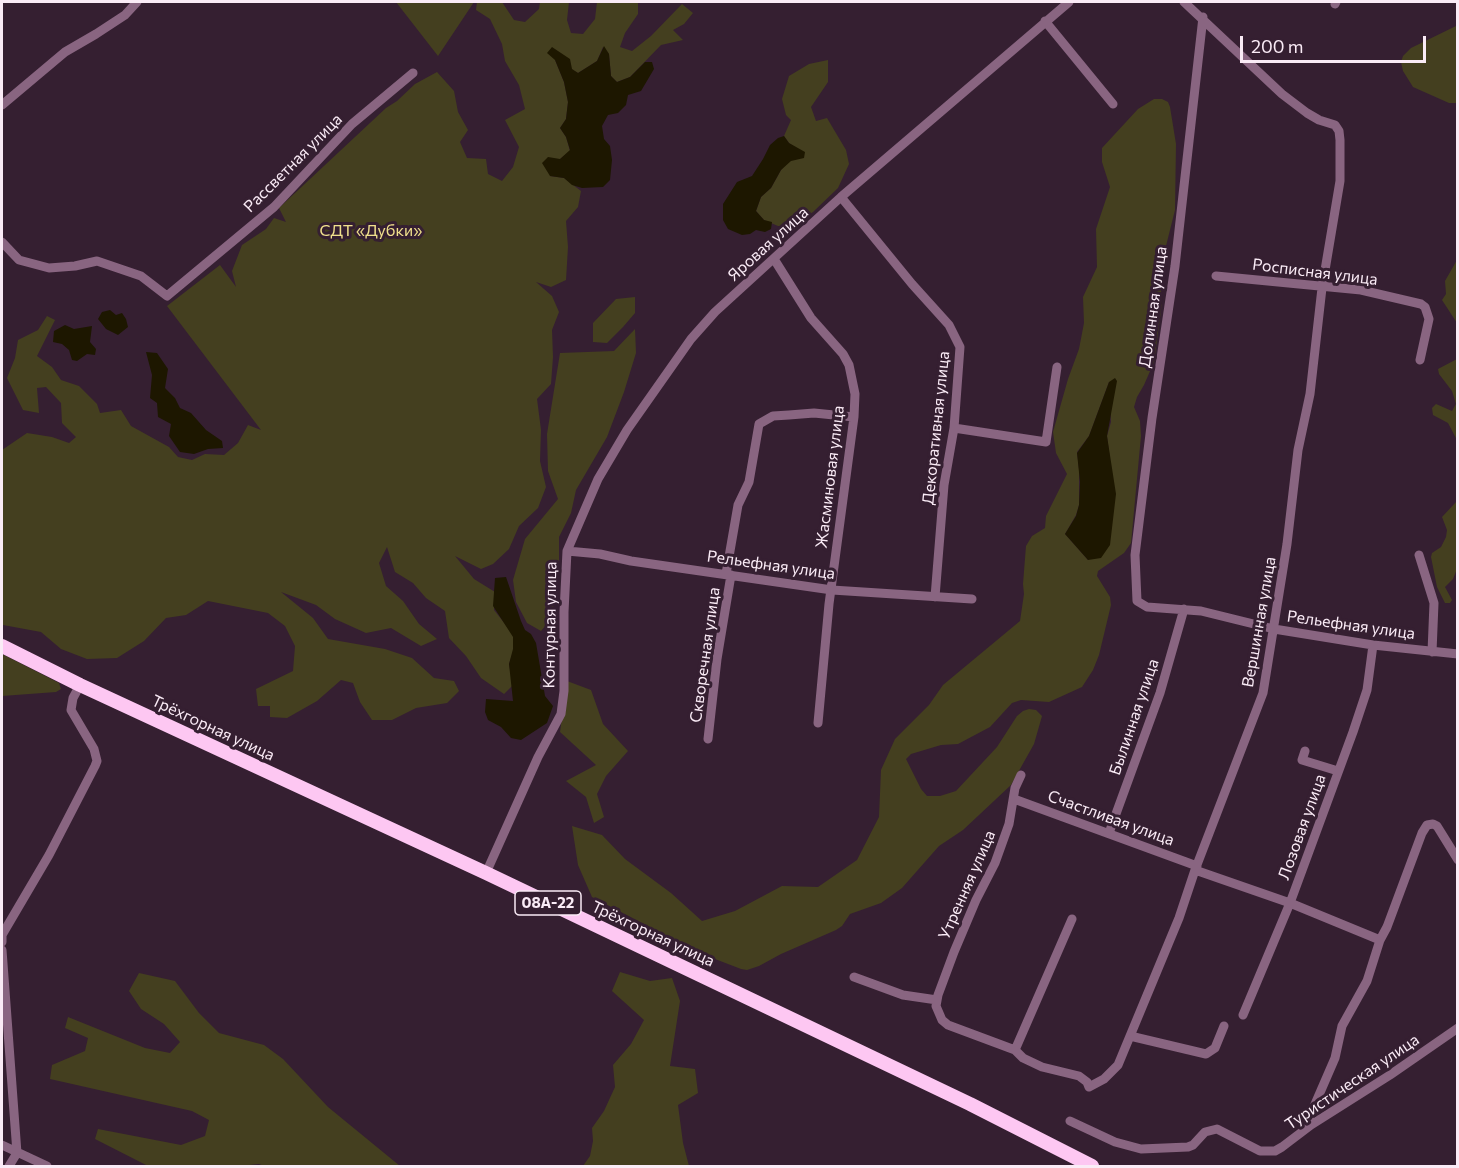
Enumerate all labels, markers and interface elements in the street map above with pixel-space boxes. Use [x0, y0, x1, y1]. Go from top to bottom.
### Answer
scale bar [1243, 24, 1429, 62]
text: 200 m [1251, 35, 1304, 57]
street label: Рассветная улица [240, 110, 346, 216]
street label: Яровая улица [724, 203, 812, 285]
park label: СДТ «Дубки» [320, 221, 422, 241]
street label: Долинная улица [1135, 245, 1171, 369]
street label: Росписная улица [1251, 255, 1379, 289]
street label: Декоративная улица [918, 350, 954, 506]
street label: Жасминовая улица [812, 404, 848, 550]
street label: Рельефная улица [706, 546, 836, 584]
street label: Вершинная улица [1238, 555, 1280, 689]
street label: Контурная улица [539, 562, 561, 688]
street label: Скворечная улица [686, 586, 724, 724]
street label: Рельефная улица [1286, 606, 1416, 644]
street label: Былинная улица [1105, 656, 1163, 778]
street label: Трёхгорная улица [148, 691, 278, 765]
street label: Лозовая улица [1274, 772, 1330, 882]
street label: Счастливая улица [1045, 786, 1177, 850]
street label: Утренняя улица [934, 827, 1000, 943]
road number: 08А-22 [515, 891, 581, 915]
street label: Трёхгорная улица [588, 897, 718, 971]
street label: Туристическая улица [1281, 1030, 1423, 1134]

